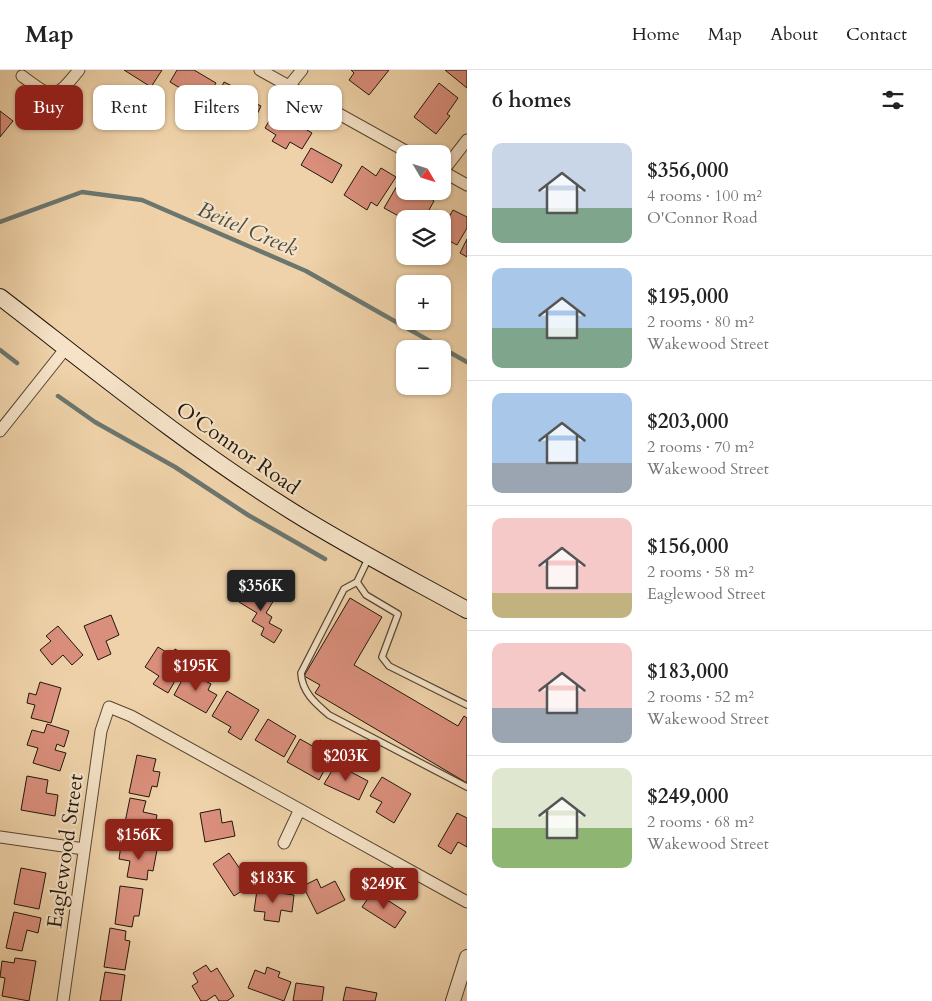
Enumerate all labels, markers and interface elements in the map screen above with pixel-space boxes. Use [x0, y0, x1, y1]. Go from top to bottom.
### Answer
text: Map [25, 18, 74, 51]
text: Home [632, 22, 680, 47]
text: Map [708, 22, 742, 47]
text: About [770, 22, 818, 47]
text: Contact [846, 22, 907, 47]
chip: Buy [15, 85, 83, 130]
chip: Rent [93, 85, 165, 130]
chip: Filters [175, 85, 258, 130]
chip: New [268, 85, 342, 130]
text: 6 homes [492, 86, 571, 115]
icon: filters [879, 86, 907, 114]
north arrow [396, 145, 451, 200]
map controls [396, 145, 451, 395]
text: $356,000 [647, 156, 728, 185]
icon: home [532, 163, 592, 223]
text: 4 rooms · 100 m² [647, 185, 762, 207]
water label: Beitel Creek [193, 194, 303, 264]
text: O'Connor Road [647, 207, 757, 229]
button: layers [396, 210, 451, 265]
button: + [396, 275, 451, 330]
text: $195,000 [647, 282, 728, 311]
icon: home [532, 288, 592, 348]
text: 2 rooms · 80 m² [647, 311, 754, 333]
text: Wakewood Street [647, 333, 769, 355]
button: − [396, 340, 451, 395]
street label: O'Connor Road [170, 395, 305, 502]
text: $203,000 [647, 407, 728, 436]
icon: home [532, 413, 592, 473]
text: 2 rooms · 70 m² [647, 436, 754, 458]
text: Wakewood Street [647, 458, 769, 480]
text: $156,000 [647, 532, 728, 561]
icon: home [532, 538, 592, 598]
text: 2 rooms · 58 m² [647, 561, 754, 583]
pin: $356K [226, 570, 296, 612]
text: $356K [238, 575, 284, 597]
text: Eaglewood Street [647, 583, 766, 605]
pin: $195K [161, 650, 231, 692]
text: $195K [173, 655, 219, 677]
text: $183,000 [647, 657, 728, 686]
icon: home [532, 663, 592, 723]
text: 2 rooms · 52 m² [647, 686, 754, 708]
text: Wakewood Street [647, 708, 769, 730]
pin: $203K [311, 740, 381, 782]
text: $203K [323, 745, 369, 767]
street label: Eaglewood Street [40, 772, 91, 930]
text: $249,000 [647, 782, 728, 811]
icon: home [532, 788, 592, 848]
text: 2 rooms · 68 m² [647, 811, 754, 833]
pin: $156K [104, 818, 174, 861]
text: $156K [116, 824, 162, 846]
text: Wakewood Street [647, 833, 769, 855]
pin: $183K [238, 862, 308, 904]
text: $183K [250, 867, 296, 889]
pin: $249K [349, 868, 419, 910]
text: $249K [361, 873, 407, 895]

